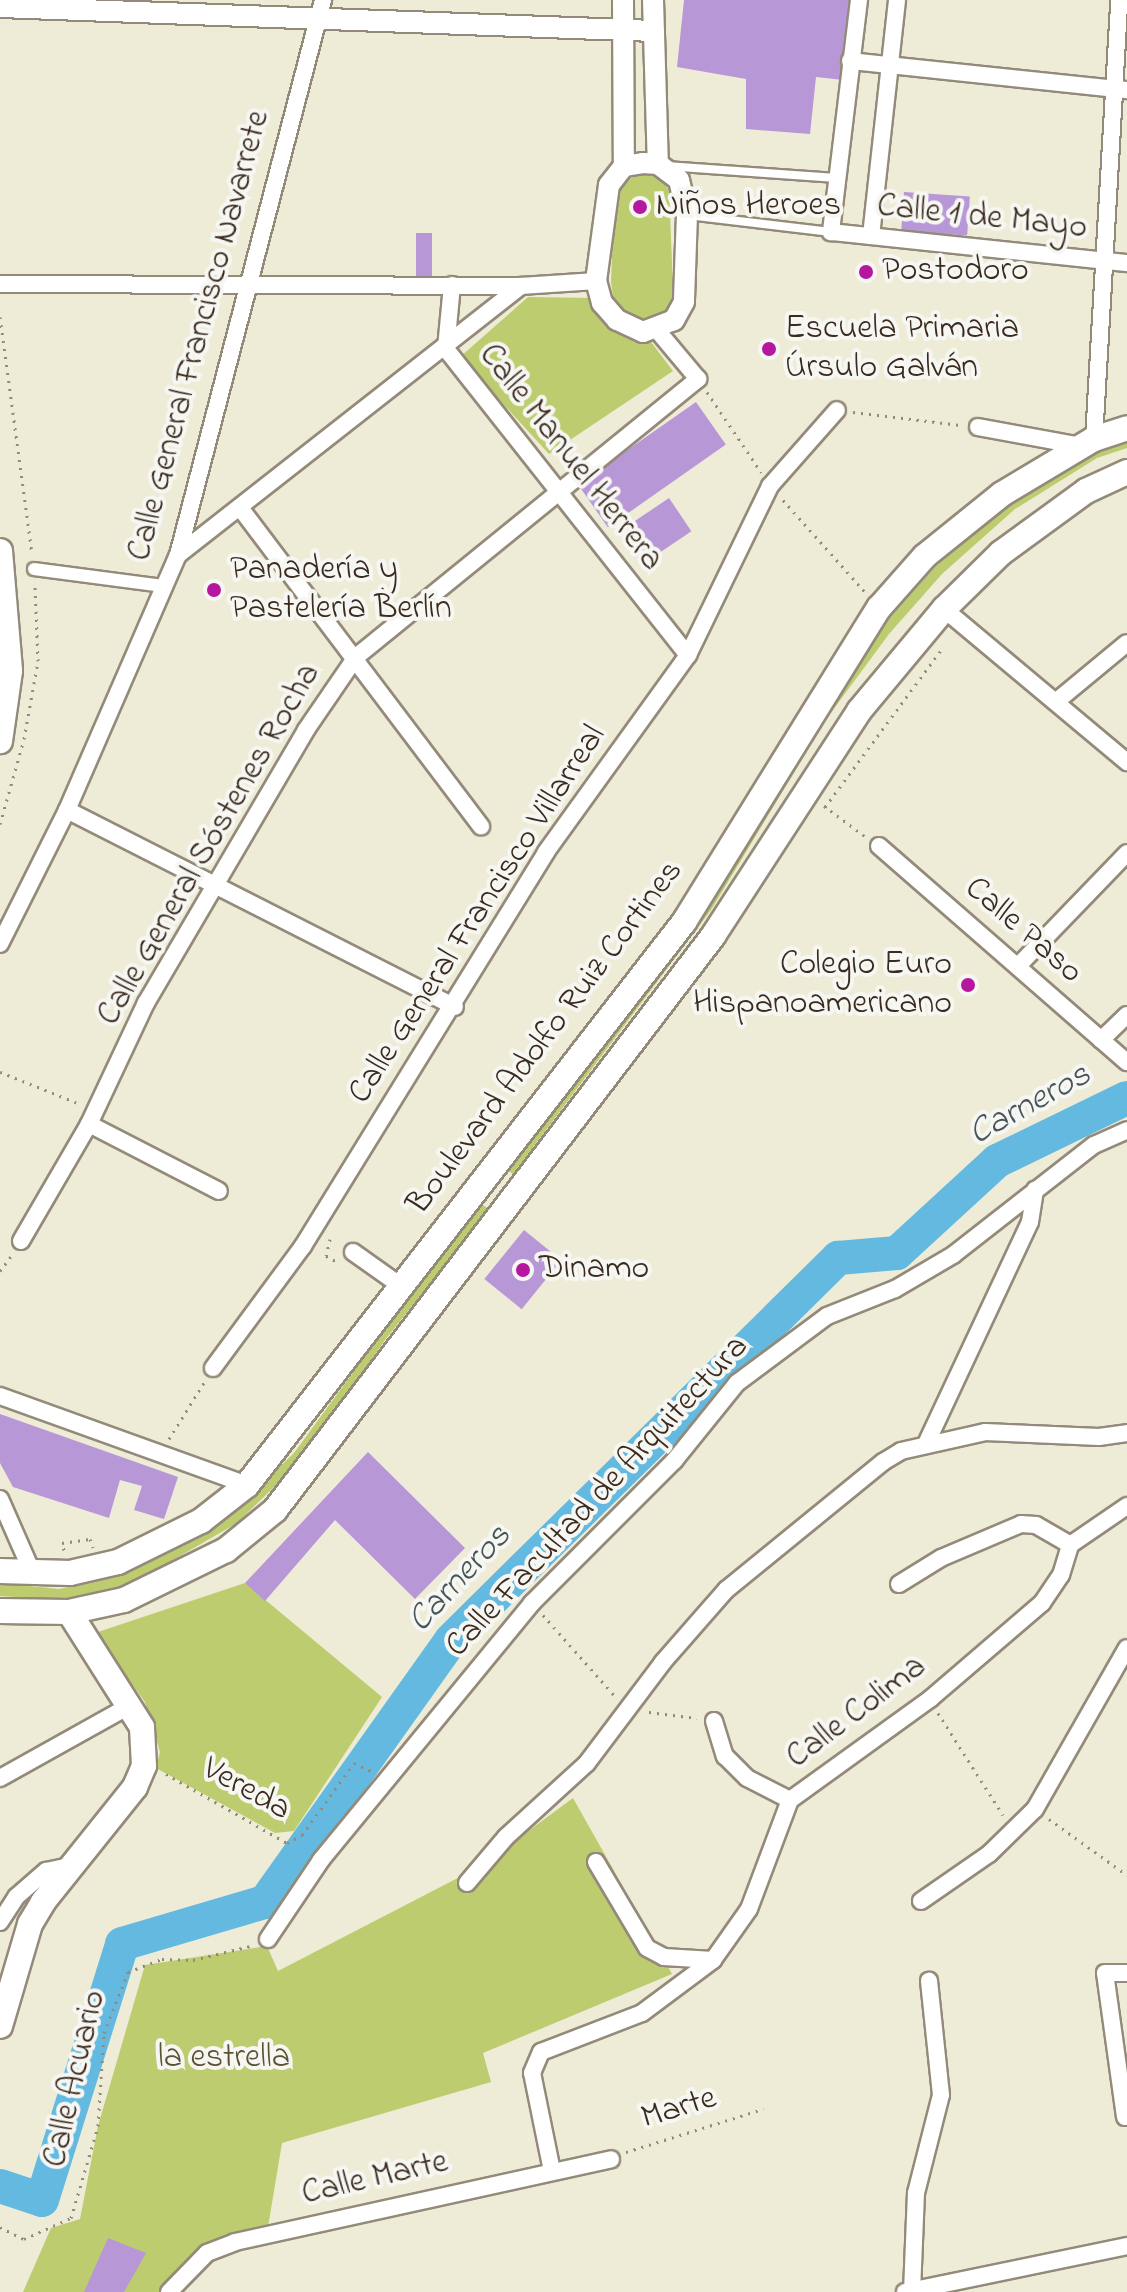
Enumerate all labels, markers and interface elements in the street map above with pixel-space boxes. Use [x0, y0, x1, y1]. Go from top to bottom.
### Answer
street label: Calle General Francisco Navarrete [120, 106, 280, 566]
place label: Niños Heroes [656, 187, 841, 227]
street label: Calle 1 de Mayo [875, 187, 1089, 249]
marker: Niños Heroes [631, 198, 649, 216]
place label: Postodoro [882, 252, 1029, 292]
marker: Postodoro [857, 263, 875, 281]
place label: Escuela Primaria Úrsulo Galván [785, 309, 1019, 388]
street label: Calle Manuel Herrera [469, 336, 671, 580]
marker: Escuela Primaria Úrsulo Galván [760, 340, 778, 358]
place label: Panadería y Pastelería Berlín [230, 550, 452, 630]
marker: Panadería y Pastelería Berlín [205, 581, 223, 599]
street label: Calle General Sóstenes Rocha [90, 657, 330, 1033]
street label: Calle General Francisco Villarreal [340, 718, 616, 1112]
street label: Boulevard Adolfo Ruiz Cortines [399, 853, 693, 1223]
street label: Calle Paso [956, 869, 1090, 993]
place label: Colegio Euro Hispanoamericano [693, 945, 952, 1024]
marker: Colegio Euro Hispanoamericano [959, 976, 977, 994]
water label: Carneros [962, 1054, 1098, 1156]
place label: Dinamo [539, 1250, 649, 1290]
marker: Dinamo [514, 1261, 532, 1279]
street label: Calle Facultad de Arquitectura [438, 1328, 758, 1666]
water label: Carneros [399, 1516, 521, 1642]
street label: Calle Colima [779, 1647, 935, 1779]
street label: Vereda [195, 1749, 297, 1831]
street label: Calle Acuario [36, 1987, 116, 2171]
park label: la estrella [158, 2039, 290, 2079]
street label: Marte [637, 2078, 721, 2140]
street label: Calle Marte [298, 2142, 452, 2216]

